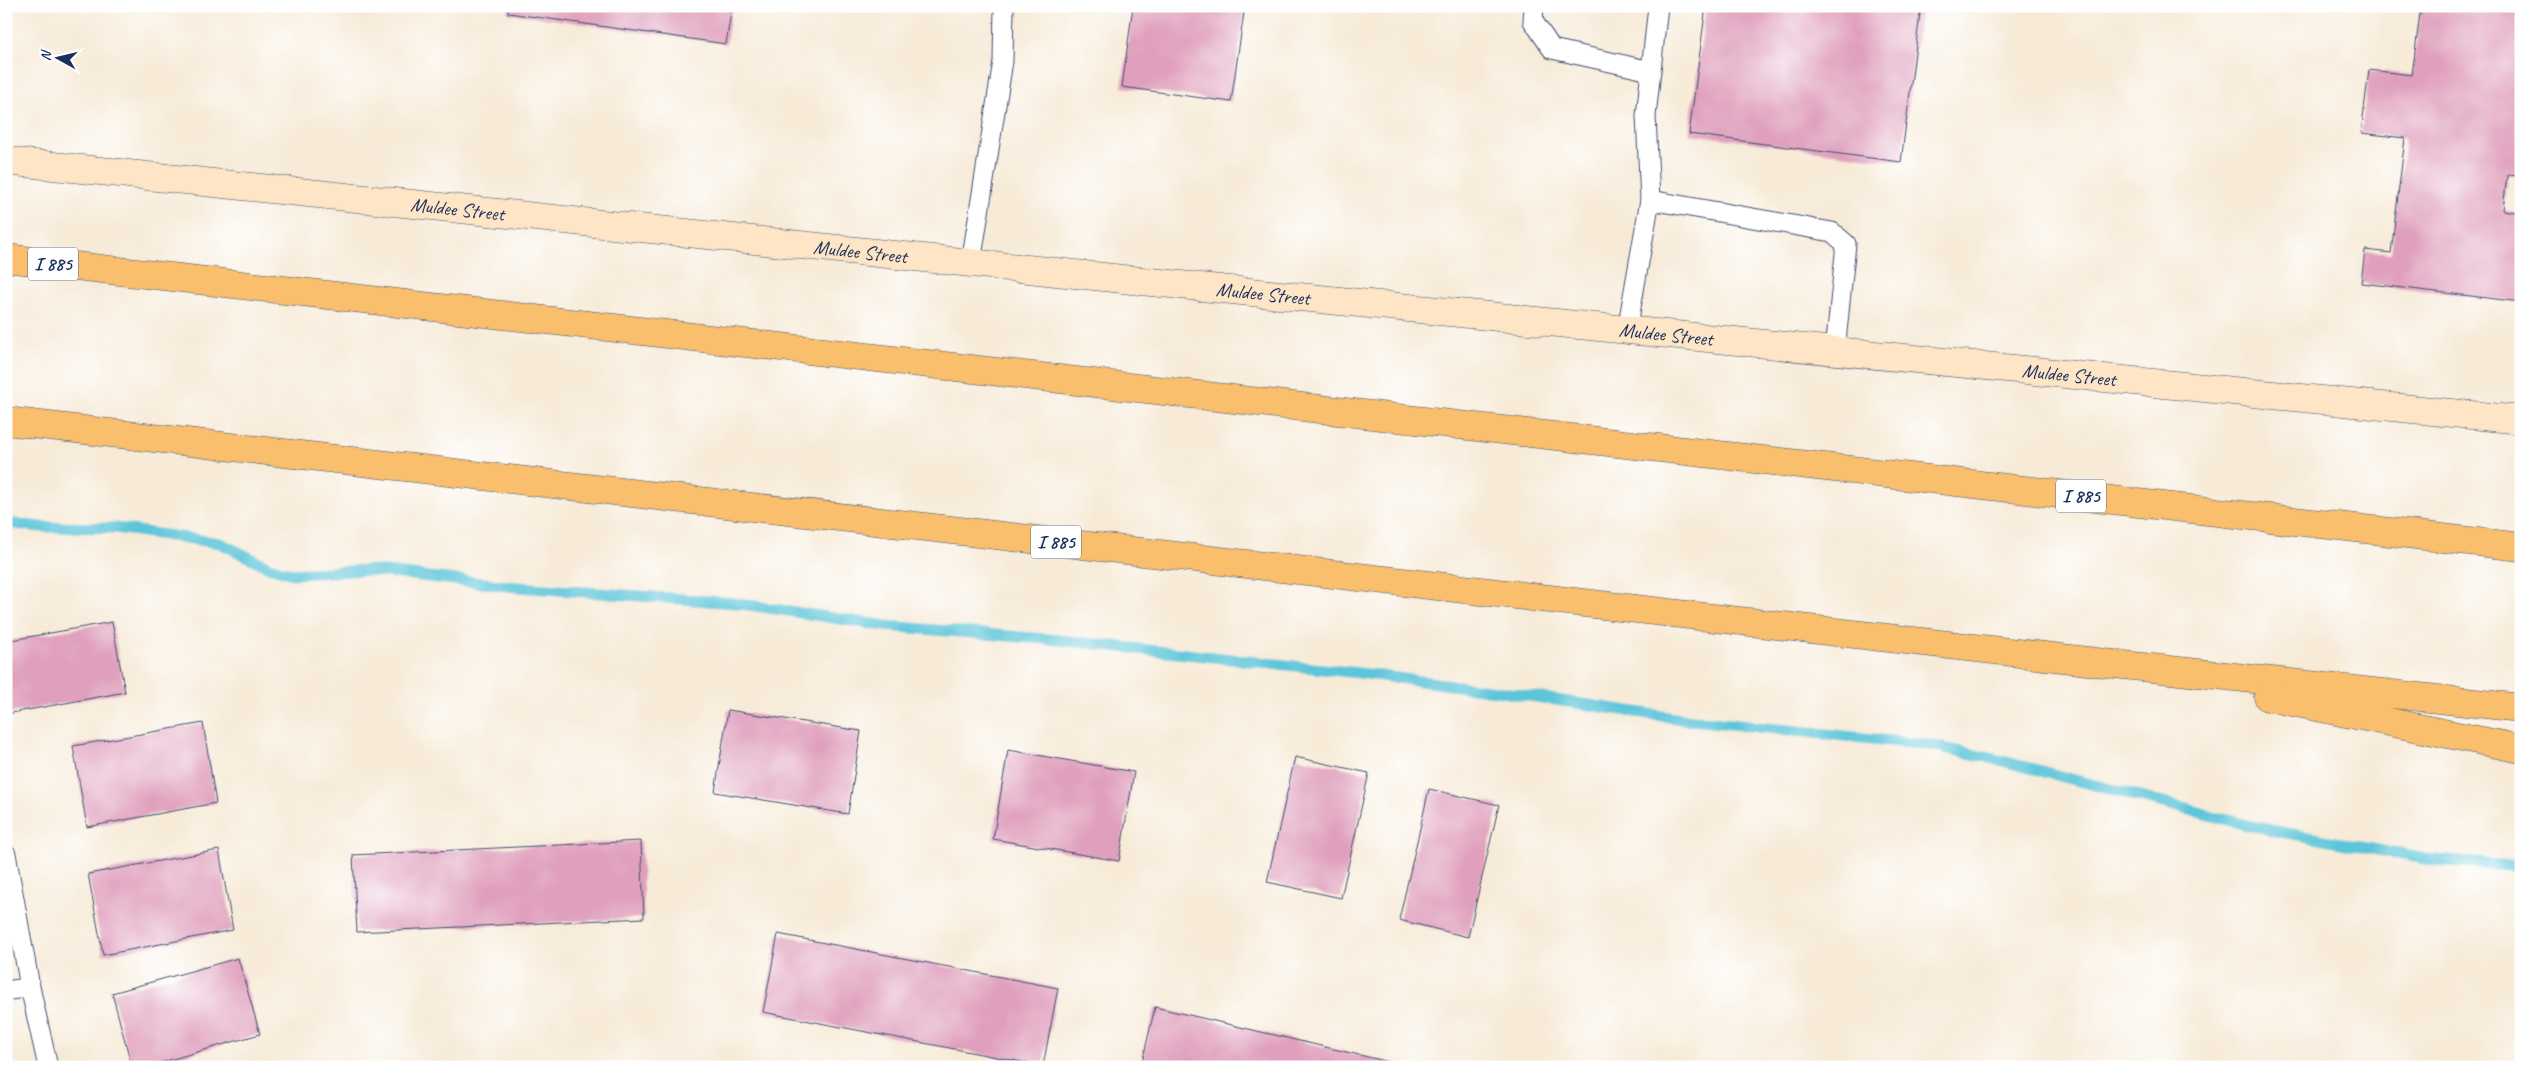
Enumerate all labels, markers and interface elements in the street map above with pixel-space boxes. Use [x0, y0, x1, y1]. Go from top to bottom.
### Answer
north arrow [32, 32, 82, 82]
text: N [37, 48, 55, 62]
street label: Muldee Street [409, 191, 508, 226]
street label: Muldee Street [812, 234, 911, 269]
road number: I 885 [28, 248, 78, 280]
street label: Muldee Street [1215, 276, 1313, 311]
street label: Muldee Street [1618, 317, 1716, 351]
street label: Muldee Street [2021, 357, 2119, 392]
road number: I 885 [2056, 480, 2106, 512]
road number: I 885 [1031, 526, 1081, 558]

